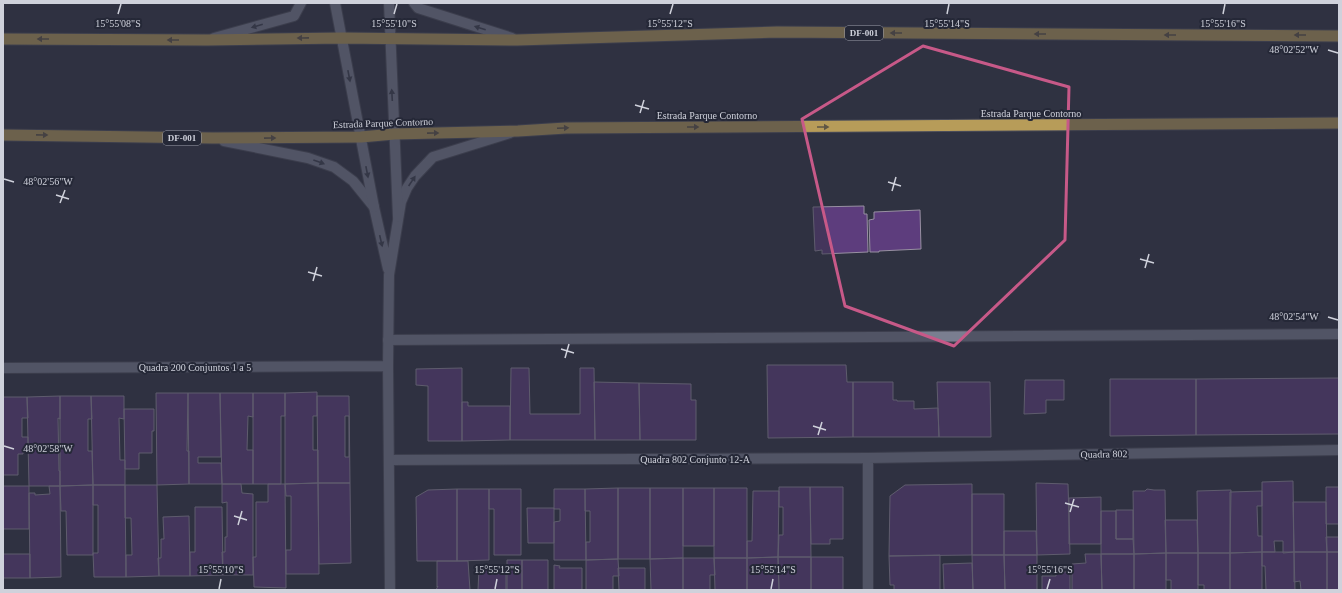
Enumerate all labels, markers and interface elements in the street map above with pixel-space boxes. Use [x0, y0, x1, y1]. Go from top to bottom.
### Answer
text: 15°55'08"S [95, 18, 141, 29]
text: 15°55'10"S [371, 18, 417, 29]
text: 15°55'12"S [647, 18, 693, 29]
text: 15°55'14"S [924, 18, 970, 29]
text: 15°55'16"S [1200, 18, 1246, 29]
one-way arrow [251, 23, 263, 29]
one-way arrow [474, 25, 486, 31]
road number: DF-001 [845, 26, 883, 40]
one-way arrow [889, 30, 902, 36]
one-way arrow [1033, 31, 1046, 37]
one-way arrow [1163, 32, 1176, 38]
one-way arrow [1294, 32, 1306, 39]
one-way arrow [297, 35, 309, 42]
one-way arrow [36, 36, 49, 42]
one-way arrow [166, 37, 179, 43]
text: 48°02'52"W [1269, 44, 1319, 55]
one-way arrow [347, 70, 353, 82]
one-way arrow [389, 89, 396, 101]
street label: Estrada Parque Contorno [981, 108, 1081, 119]
street label: Estrada Parque Contorno [657, 110, 757, 121]
street label: Estrada Parque Contorno [333, 116, 433, 130]
one-way arrow [817, 123, 829, 130]
one-way arrow [687, 124, 700, 130]
one-way arrow [557, 125, 569, 132]
one-way arrow [427, 130, 440, 136]
road number: DF-001 [163, 131, 201, 145]
one-way arrow [36, 132, 49, 138]
one-way arrow [264, 135, 277, 141]
one-way arrow [313, 159, 325, 165]
one-way arrow [365, 166, 371, 178]
one-way arrow [408, 175, 416, 186]
text: 48°02'56"W [23, 176, 73, 187]
one-way arrow [379, 235, 385, 247]
text: 48°02'54"W [1269, 311, 1319, 322]
street label: Quadra 200 Conjuntos 1 a 5 [139, 362, 251, 373]
text: 48°02'58"W [23, 443, 73, 454]
street label: Quadra 802 [1080, 448, 1128, 460]
street label: Quadra 802 Conjunto 12-A [640, 454, 751, 465]
text: 15°55'10"S [198, 564, 244, 575]
text: 15°55'12"S [474, 564, 520, 575]
text: 15°55'14"S [750, 564, 796, 575]
text: 15°55'16"S [1027, 564, 1073, 575]

